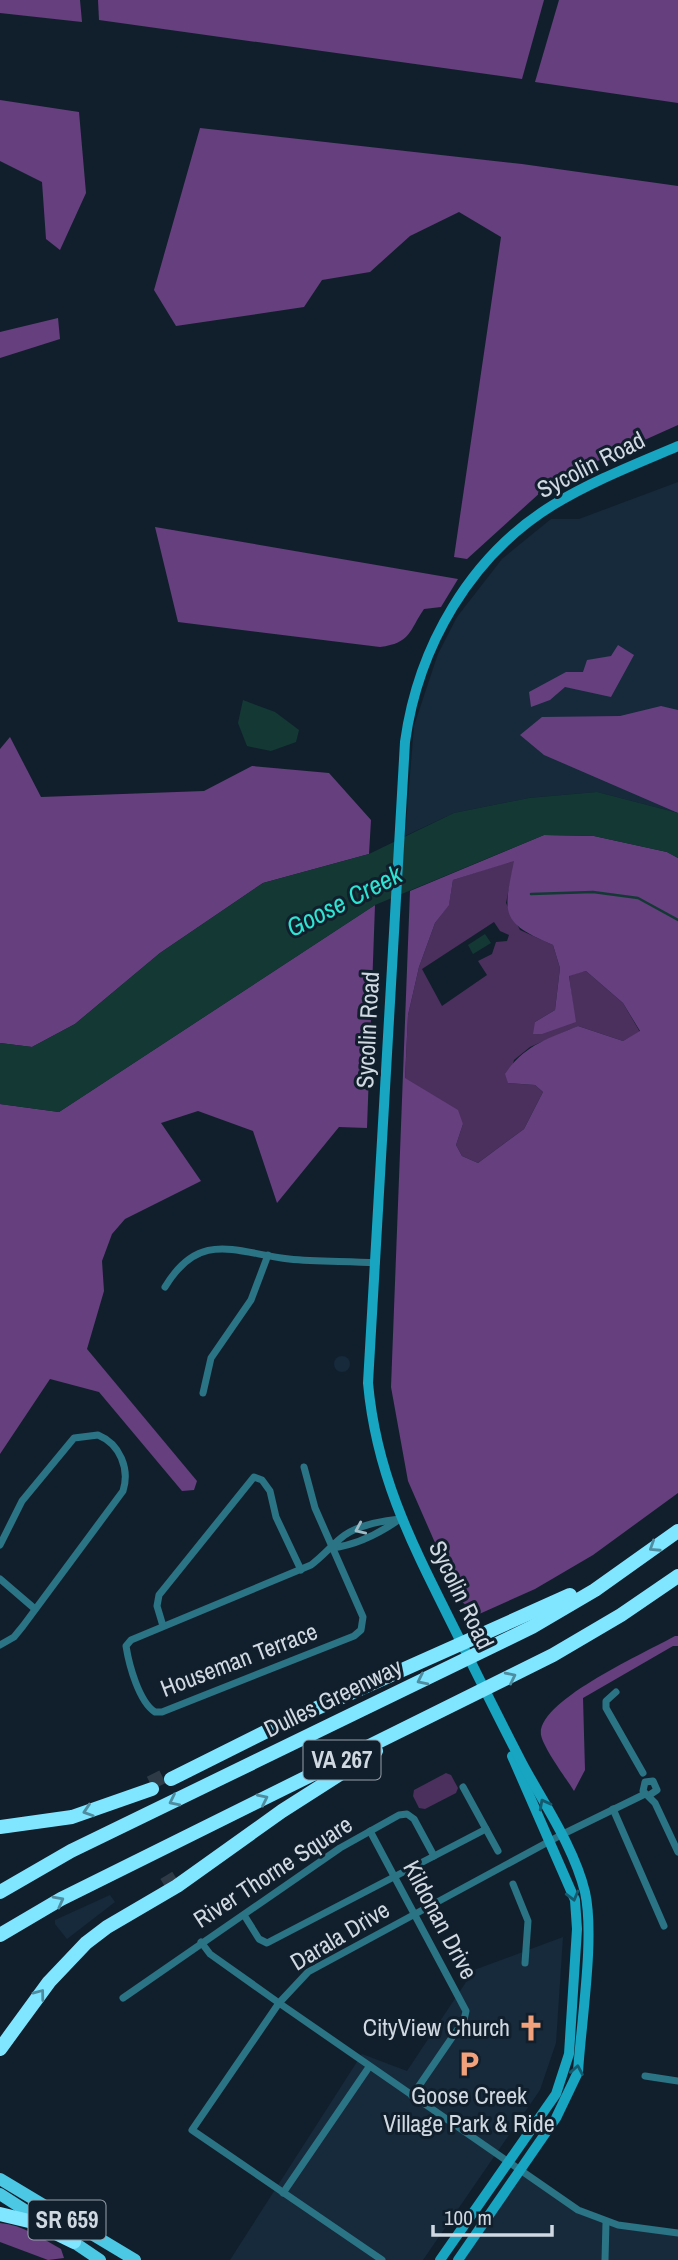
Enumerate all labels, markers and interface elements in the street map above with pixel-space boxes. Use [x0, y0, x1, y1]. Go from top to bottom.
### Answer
street label: Sycolin Road [531, 423, 650, 505]
water label: Goose Creek [280, 856, 409, 945]
street label: Sycolin Road [348, 971, 386, 1089]
one-way arrow [355, 1521, 367, 1535]
street label: Sycolin Road [422, 1535, 502, 1654]
one-way arrow [649, 1539, 662, 1552]
street label: Houseman Terrace [155, 1614, 322, 1704]
street label: Dulles Greenway [258, 1650, 407, 1744]
one-way arrow [504, 1671, 516, 1685]
one-way arrow [417, 1672, 429, 1686]
road number: VA 267 [304, 1740, 380, 1779]
one-way arrow [169, 1793, 181, 1807]
one-way arrow [256, 1794, 268, 1808]
one-way arrow [538, 1798, 552, 1811]
one-way arrow [82, 1803, 94, 1817]
street label: River Thorne Square [187, 1808, 358, 1935]
street label: Kildonan Drive [396, 1855, 486, 1985]
one-way arrow [565, 1889, 579, 1901]
street label: Darala Drive [284, 1893, 395, 1977]
one-way arrow [52, 1895, 64, 1909]
one-way arrow [32, 1989, 44, 2002]
place label: CityView Church [363, 2011, 510, 2043]
church icon: CityView Church [516, 2013, 546, 2043]
parking icon: Goose Creek Village Park & Ride [454, 2049, 484, 2079]
one-way arrow [569, 2064, 584, 2076]
place label: Goose Creek Village Park & Ride [383, 2079, 555, 2139]
scale bar [433, 2194, 552, 2238]
road number: SR 659 [28, 2200, 106, 2240]
text: 100 m [444, 2203, 492, 2232]

